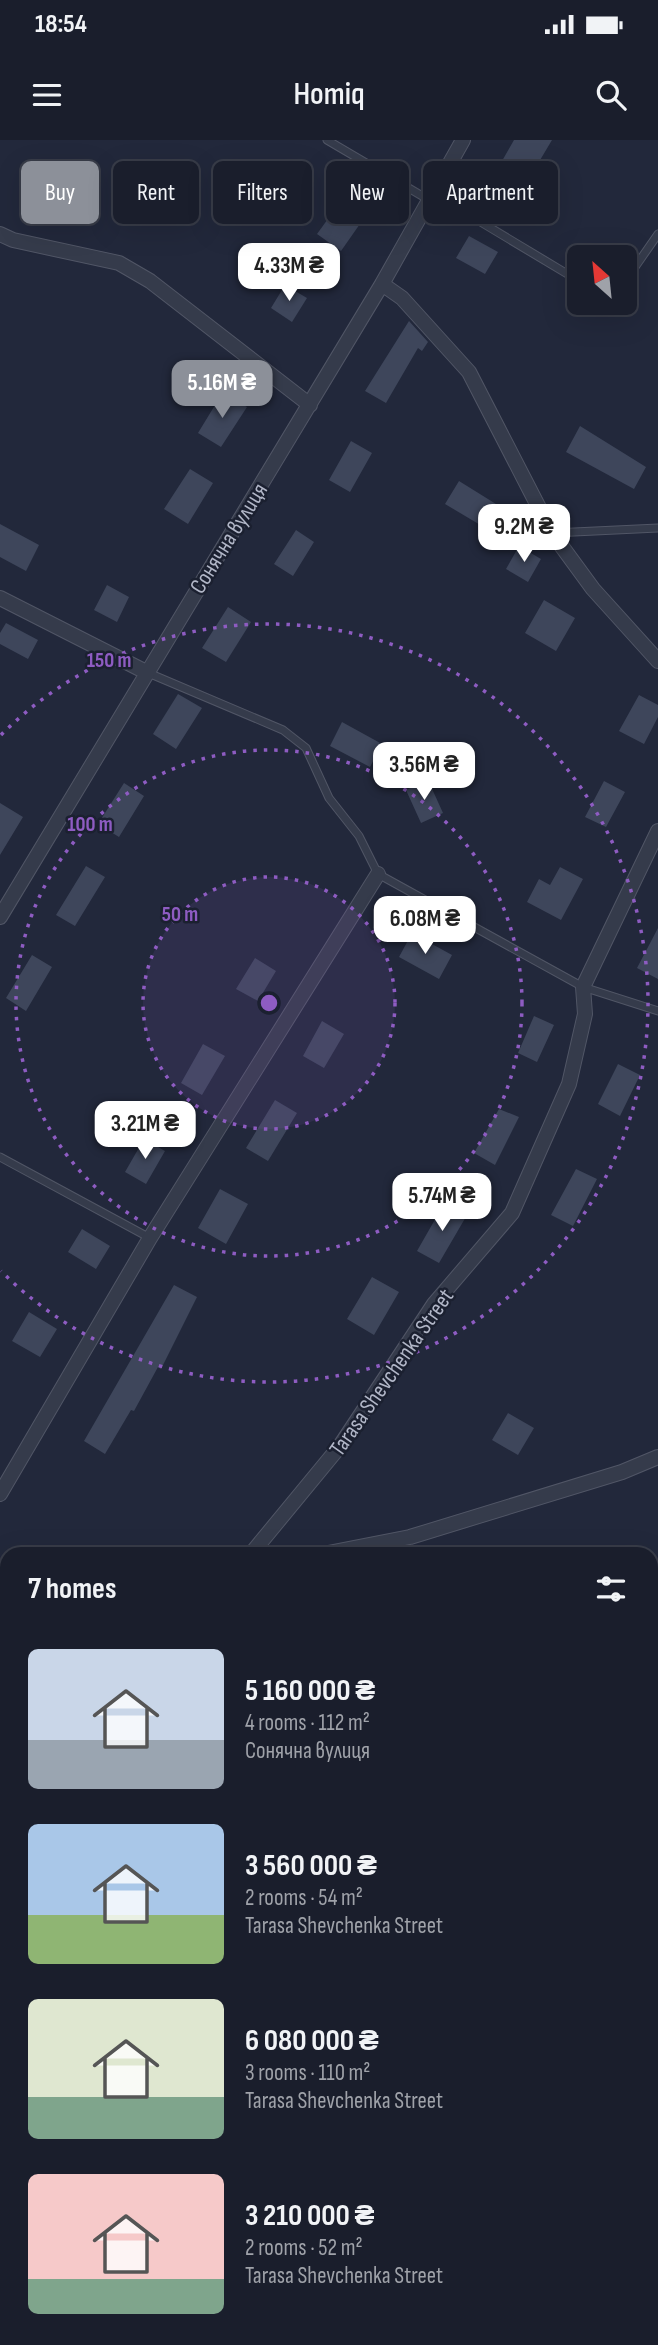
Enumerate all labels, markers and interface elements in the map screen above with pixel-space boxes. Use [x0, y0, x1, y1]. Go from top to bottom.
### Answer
text: 18:54 [35, 9, 87, 40]
text: Homiq [293, 75, 365, 114]
icon: menu [28, 76, 66, 114]
icon: search [592, 76, 630, 114]
chip: Buy [21, 161, 99, 224]
chip: Rent [113, 161, 199, 224]
chip: Filters [213, 161, 312, 224]
chip: New [326, 161, 409, 224]
chip: Apartment [423, 161, 558, 224]
pin: 4.33M ₴ [224, 244, 354, 303]
north arrow [567, 245, 637, 315]
map controls [567, 245, 637, 315]
text: 4.33M ₴ [254, 252, 324, 280]
pin: 5.16M ₴ [157, 360, 287, 420]
text: 5.16M ₴ [188, 369, 256, 397]
street label: Сонячна вулиця [184, 478, 274, 599]
pin: 9.2M ₴ [467, 504, 581, 564]
text: 9.2M ₴ [494, 513, 554, 541]
text: 150 m [87, 648, 131, 673]
pin: 3.56M ₴ [359, 742, 489, 802]
text: 3.56M ₴ [389, 751, 459, 779]
text: 100 m [67, 812, 113, 837]
pin: 6.08M ₴ [360, 896, 490, 956]
text: 50 m [162, 902, 198, 927]
text: 6.08M ₴ [390, 905, 460, 933]
centre of rings [257, 991, 281, 1015]
pin: 3.21M ₴ [80, 1102, 210, 1161]
text: 3.21M ₴ [111, 1110, 179, 1138]
pin: 5.74M ₴ [377, 1174, 507, 1233]
text: 5.74M ₴ [408, 1182, 476, 1210]
street label: Tarasa Shevchenka Street [324, 1283, 460, 1462]
icon: filters [592, 1570, 630, 1608]
text: 7 homes [28, 1571, 116, 1607]
text: 5 160 000 ₴ [245, 1673, 375, 1709]
icon: home [84, 1677, 168, 1761]
text: 4 rooms · 112 m² [245, 1709, 370, 1737]
text: Сонячна вулиця [245, 1737, 370, 1765]
text: 3 560 000 ₴ [245, 1848, 377, 1884]
icon: home [84, 1852, 168, 1936]
text: 2 rooms · 54 m² [245, 1884, 363, 1912]
text: Tarasa Shevchenka Street [245, 1912, 443, 1940]
text: 6 080 000 ₴ [245, 2023, 379, 2059]
icon: home [84, 2027, 168, 2111]
text: 3 rooms · 110 m² [245, 2059, 370, 2087]
text: Tarasa Shevchenka Street [245, 2087, 443, 2115]
text: 3 210 000 ₴ [245, 2198, 375, 2234]
icon: home [84, 2202, 168, 2286]
text: 2 rooms · 52 m² [245, 2234, 363, 2262]
text: Tarasa Shevchenka Street [245, 2262, 443, 2290]

